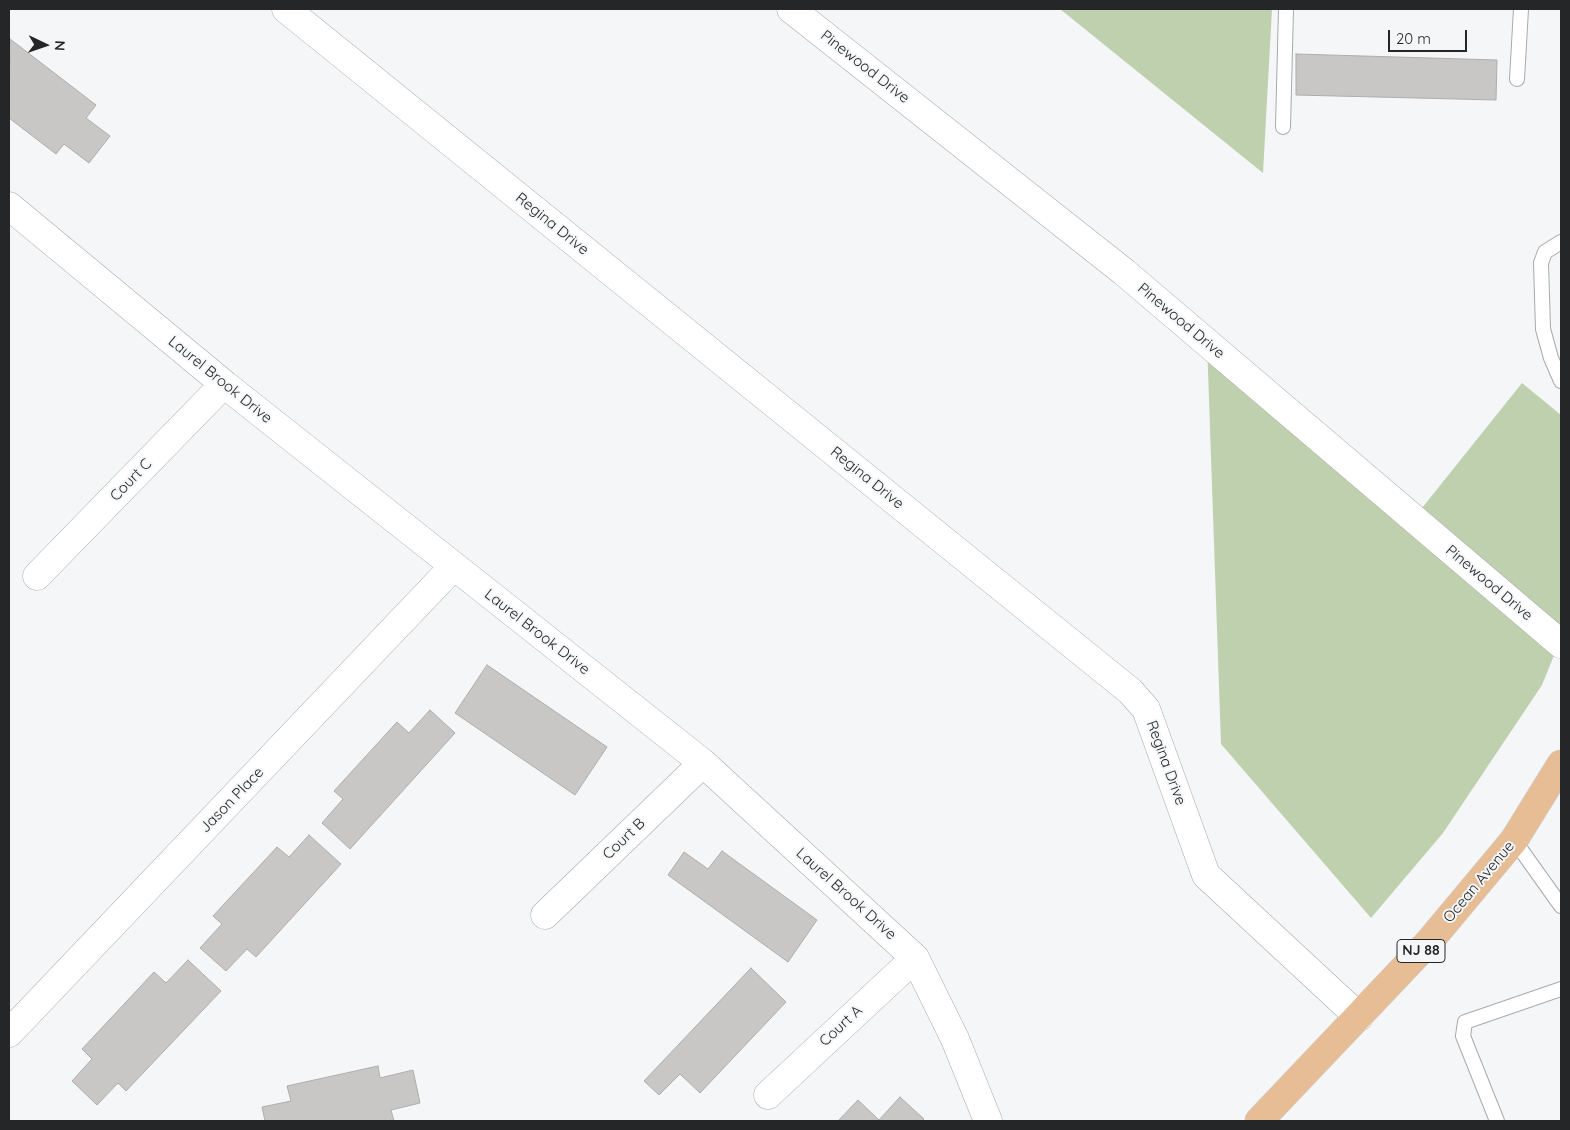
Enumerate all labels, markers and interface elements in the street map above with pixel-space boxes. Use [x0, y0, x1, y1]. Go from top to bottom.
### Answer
north arrow [20, 20, 70, 70]
scale bar [1390, 20, 1469, 52]
street label: Pinewood Drive [817, 27, 913, 107]
text: 20 m [1396, 29, 1431, 48]
text: N [51, 40, 69, 51]
street label: Regina Drive [512, 189, 592, 259]
street label: Pinewood Drive [1134, 279, 1228, 363]
street label: Laurel Brook Drive [164, 333, 276, 427]
street label: Regina Drive [827, 443, 907, 513]
street label: Court C [106, 455, 156, 505]
street label: Pinewood Drive [1442, 541, 1536, 625]
street label: Laurel Brook Drive [481, 585, 593, 679]
street label: Regina Drive [1142, 718, 1190, 808]
street label: Jason Place [196, 763, 268, 837]
street label: Court B [599, 814, 649, 864]
street label: Ocean Avenue [1440, 838, 1518, 926]
street label: Laurel Brook Drive [792, 844, 900, 944]
road number: NJ 88 [1397, 939, 1445, 962]
street label: Court A [816, 1002, 866, 1050]

